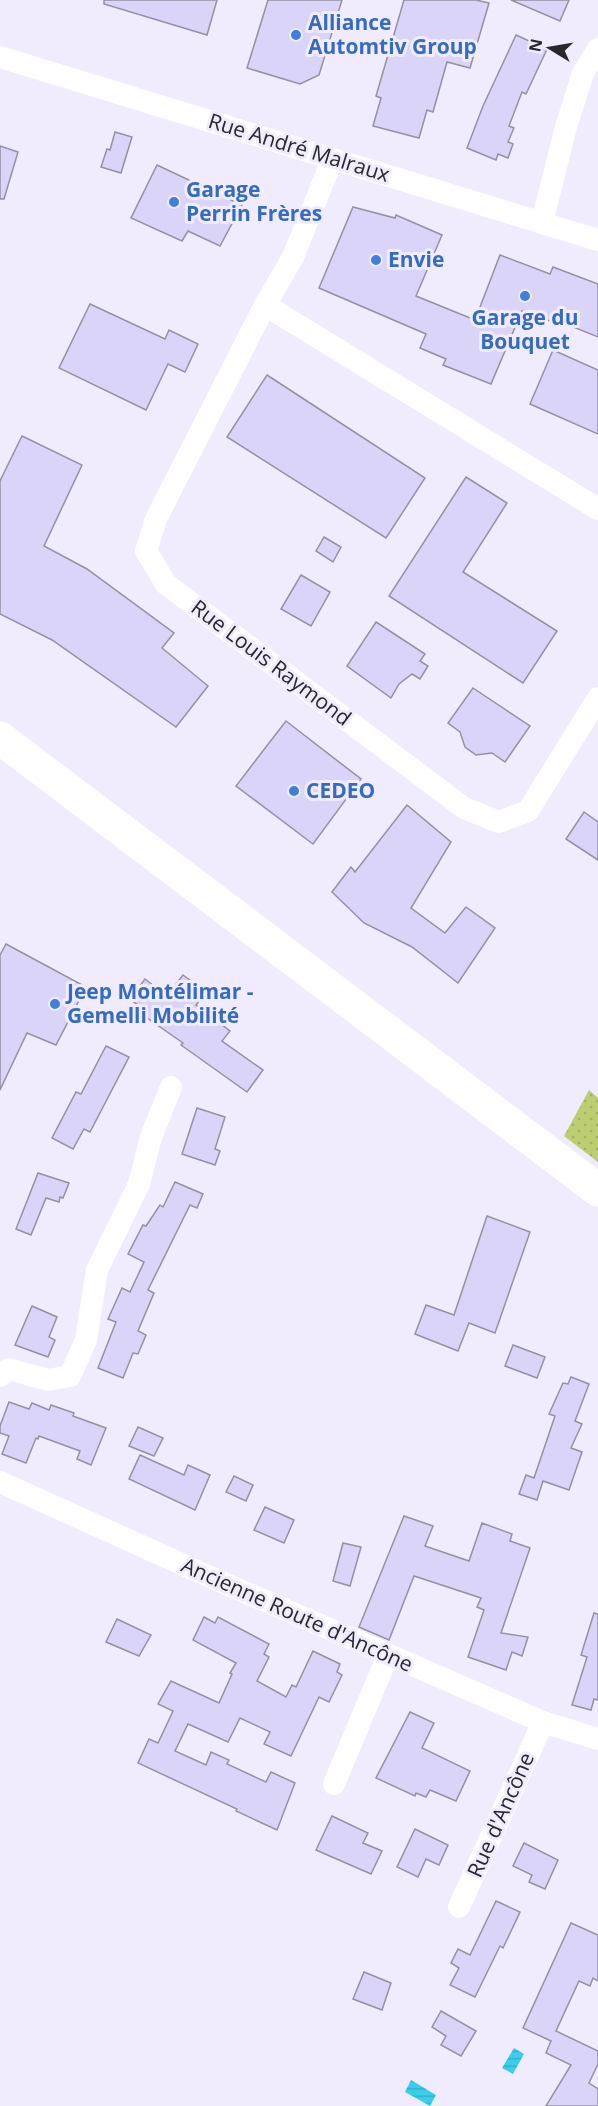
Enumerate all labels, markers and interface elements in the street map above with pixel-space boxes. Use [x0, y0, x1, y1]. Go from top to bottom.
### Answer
place label: Alliance Automtiv Group [308, 8, 477, 60]
north arrow [520, 18, 580, 78]
marker: Alliance Automtiv Group [289, 28, 303, 42]
text: N [523, 37, 547, 54]
street label: Rue André Malraux [205, 106, 393, 188]
place label: Garage Perrin Frères [186, 175, 322, 227]
marker: Garage Perrin Frères [167, 195, 181, 209]
place label: Envie [388, 245, 444, 273]
marker: Envie [369, 253, 383, 267]
marker: Garage du Bouquet [518, 289, 532, 303]
place label: Garage du Bouquet [472, 303, 578, 355]
street label: Rue Louis Raymond [186, 593, 357, 732]
place label: CEDEO [306, 776, 375, 804]
marker: CEDEO [287, 784, 301, 798]
place label: Jeep Montélimar - Gemelli Mobilité [65, 977, 254, 1029]
marker: Jeep Montélimar - Gemelli Mobilité [48, 997, 62, 1011]
street label: Ancienne Route d'Ancône [177, 1550, 418, 1678]
street label: Rue d'Ancône [460, 1748, 540, 1882]

